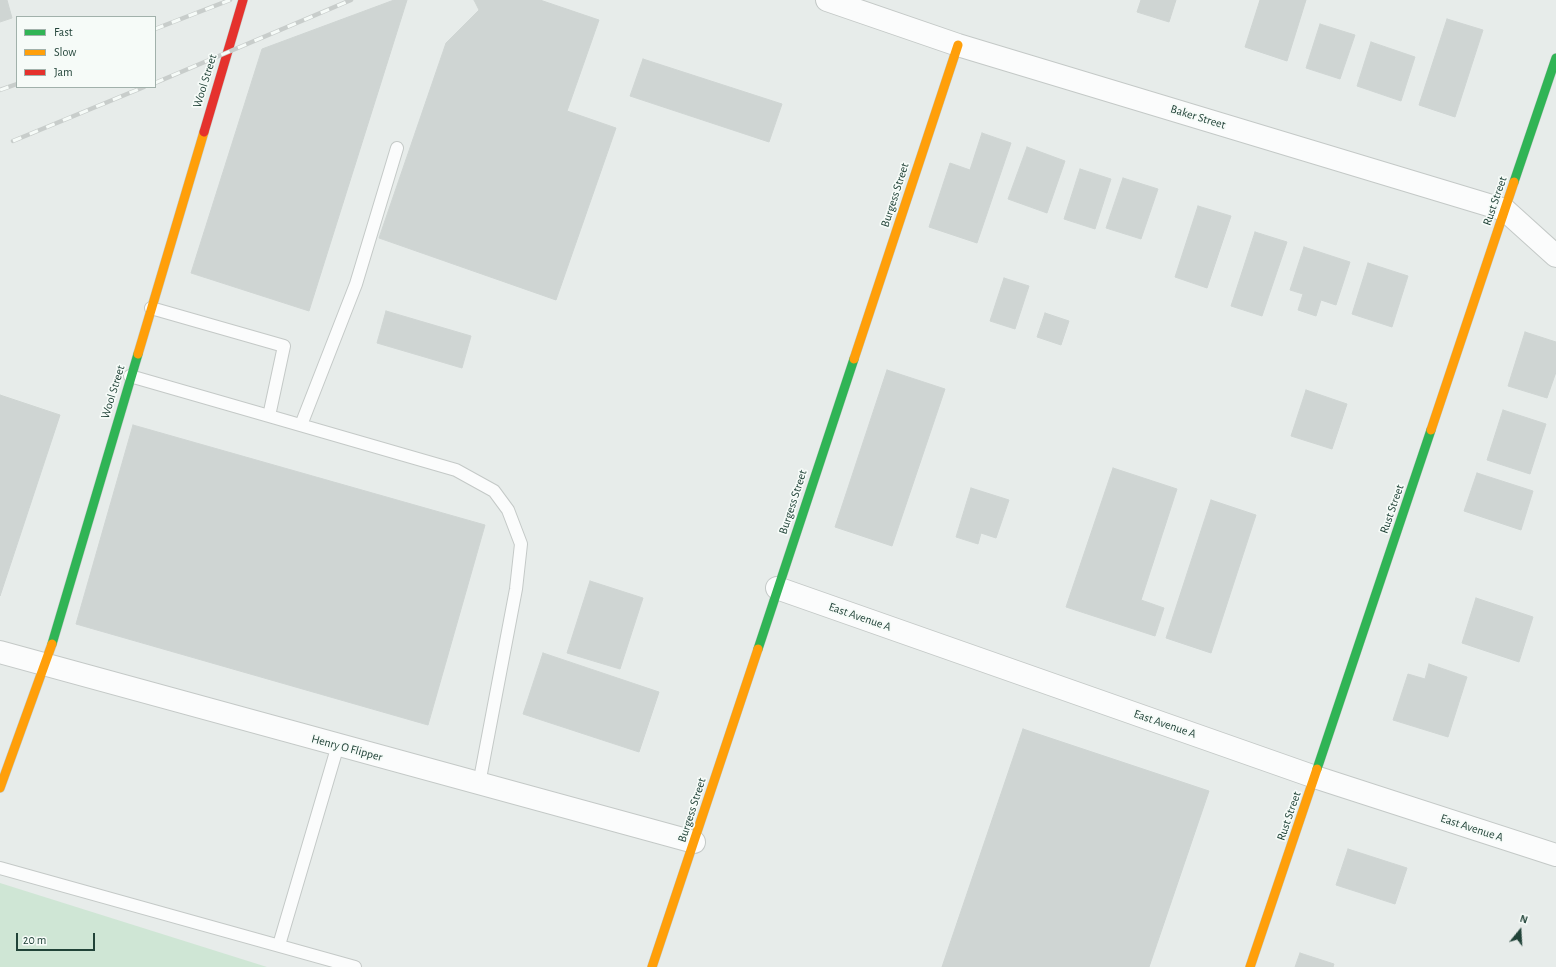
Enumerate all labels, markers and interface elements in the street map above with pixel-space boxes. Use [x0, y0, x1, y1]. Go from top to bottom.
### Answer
legend [16, 16, 156, 88]
text: Fast [54, 26, 73, 38]
text: Slow [54, 46, 76, 58]
street label: Wool Street [190, 53, 220, 109]
text: Jam [54, 66, 73, 78]
street label: Baker Street [1169, 102, 1227, 132]
street label: Burgess Street [878, 161, 912, 229]
street label: Rust Street [1480, 175, 1510, 227]
street label: Wool Street [98, 364, 128, 420]
street label: Burgess Street [776, 468, 810, 536]
street label: Rust Street [1377, 483, 1407, 535]
street label: East Avenue A [827, 600, 893, 634]
street label: East Avenue A [1132, 707, 1198, 741]
street label: Henry O Flipper [310, 732, 384, 764]
street label: Burgess Street [675, 776, 709, 844]
street label: Rust Street [1274, 790, 1304, 842]
street label: East Avenue A [1439, 811, 1505, 845]
north arrow [1500, 911, 1540, 951]
text: N [1519, 913, 1529, 926]
scale bar [18, 925, 97, 951]
text: 20 m [23, 934, 46, 946]

